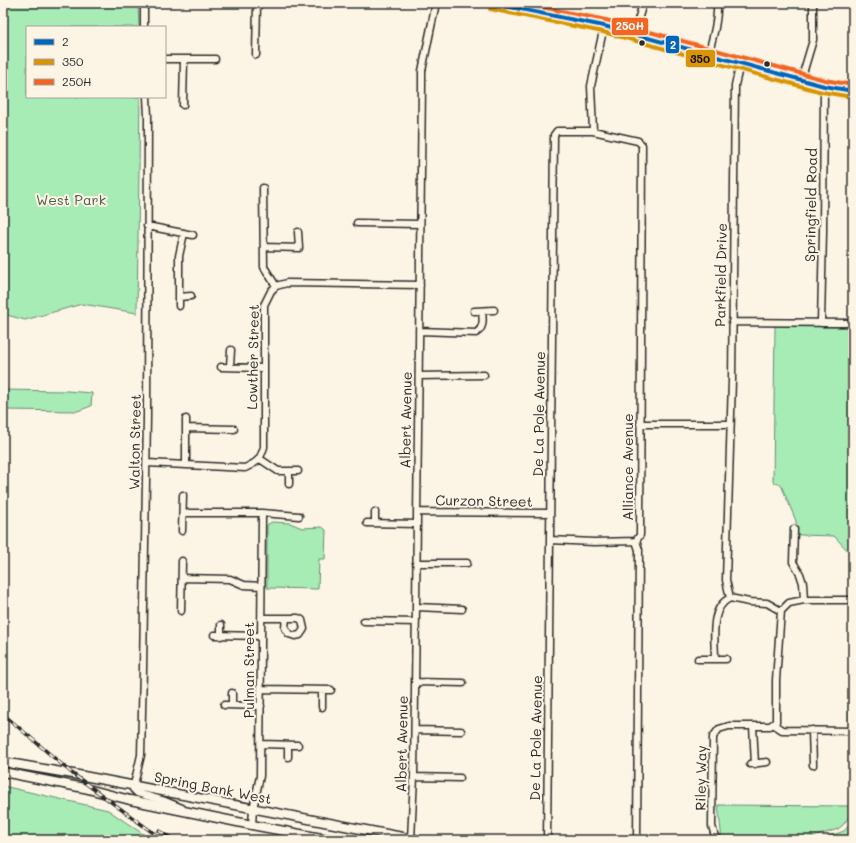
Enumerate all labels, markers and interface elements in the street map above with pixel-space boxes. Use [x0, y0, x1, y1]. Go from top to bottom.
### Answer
line badge: 250H [611, 17, 649, 36]
text: 250H [616, 18, 644, 33]
legend [26, 26, 166, 98]
text: 2 [62, 33, 69, 49]
line badge: 2 [665, 35, 680, 54]
text: 2 [670, 37, 676, 52]
unlabelled marker [637, 38, 647, 48]
line badge: 350 [685, 49, 716, 68]
text: 350 [690, 51, 710, 66]
text: 350 [62, 53, 84, 69]
unlabelled marker [762, 59, 772, 69]
text: 250H [62, 73, 92, 89]
street label: Springfield Road [800, 148, 821, 262]
park label: West Park [36, 190, 106, 209]
street label: Parkfield Drive [710, 223, 731, 327]
street label: Lowther Street [242, 304, 263, 410]
street label: De La Pole Avenue [528, 351, 549, 477]
street label: Albert Avenue [395, 371, 416, 469]
street label: Walton Street [124, 394, 145, 490]
street label: Alliance Avenue [618, 413, 637, 521]
street label: Curzon Street [435, 490, 533, 511]
street label: Pulman Street [239, 622, 258, 718]
street label: De La Pole Avenue [525, 675, 546, 801]
street label: Albert Avenue [391, 695, 412, 793]
street label: Riley Way [690, 745, 711, 811]
street label: Spring Bank West [153, 767, 273, 808]

